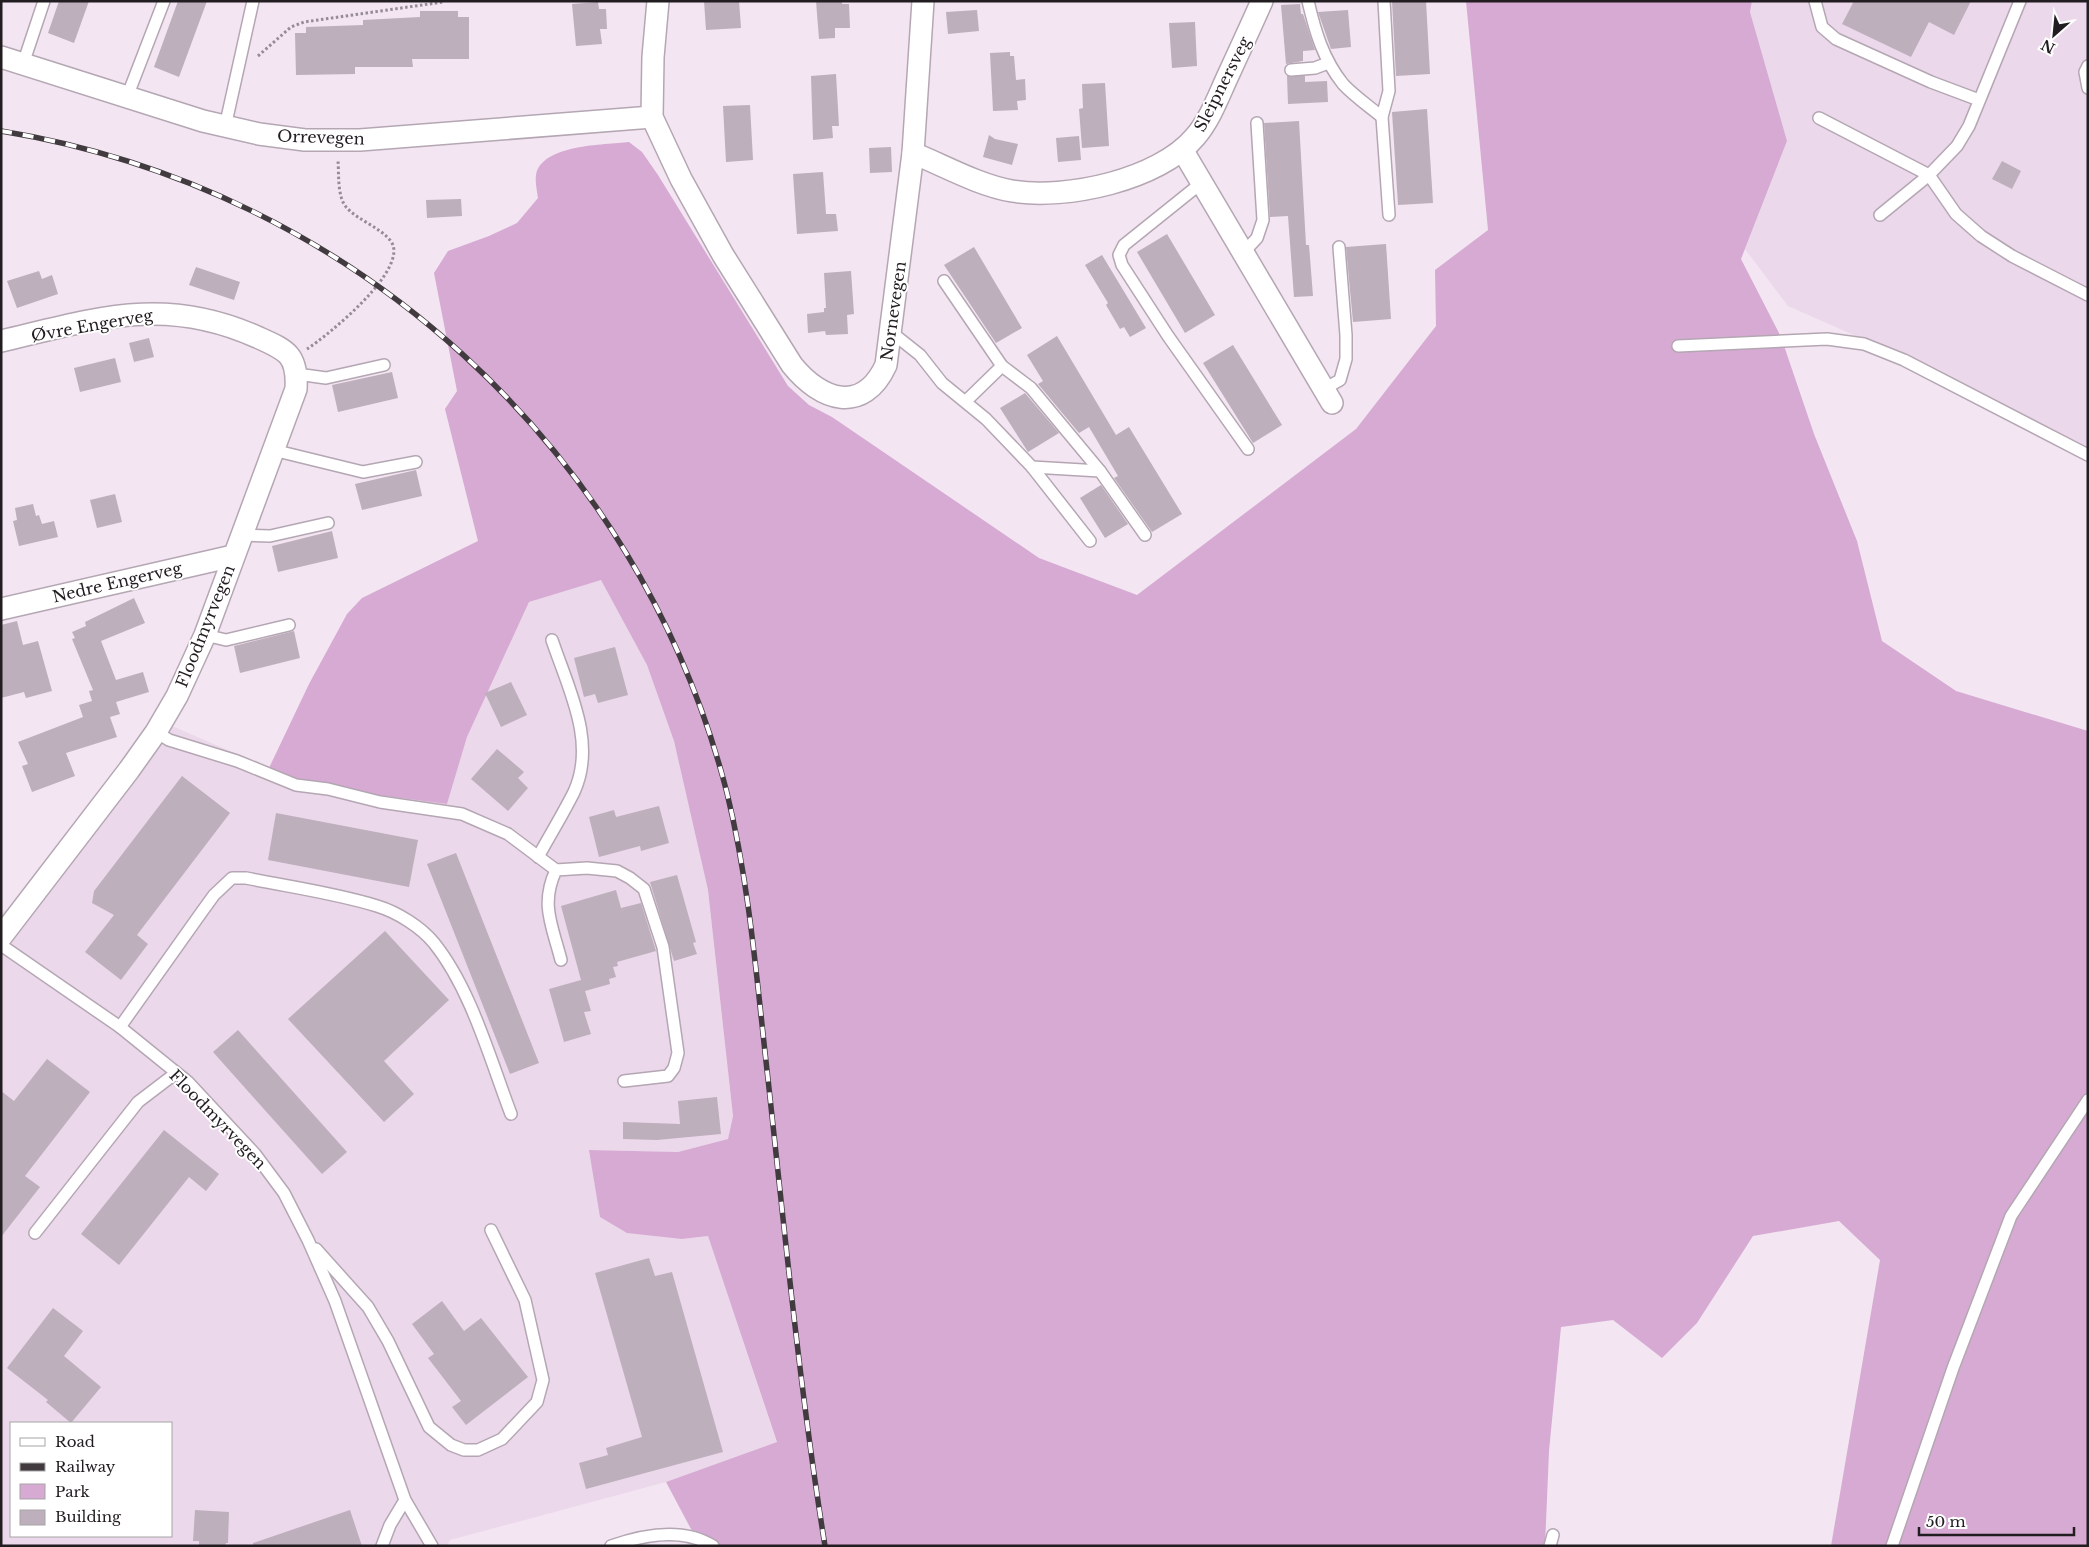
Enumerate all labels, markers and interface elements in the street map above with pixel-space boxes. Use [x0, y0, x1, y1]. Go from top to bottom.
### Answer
north arrow [2029, 10, 2079, 60]
street label: Sleipnersveg [1189, 33, 1255, 135]
text: N [2038, 36, 2058, 58]
street label: Orrevegen [277, 125, 365, 149]
street label: Nornevegen [876, 260, 910, 362]
street label: Øvre Engerveg [30, 304, 155, 346]
street label: Nedre Engerveg [50, 557, 184, 607]
street label: Floodmyrvegen [171, 562, 239, 690]
street label: Floodmyrvegen [165, 1065, 271, 1173]
legend [10, 1422, 172, 1537]
text: Road [55, 1432, 95, 1451]
text: Railway [55, 1457, 116, 1476]
text: Park [55, 1482, 91, 1501]
scale bar [1919, 1504, 2074, 1536]
text: Building [55, 1507, 122, 1526]
text: 50 m [1926, 1512, 1966, 1531]

